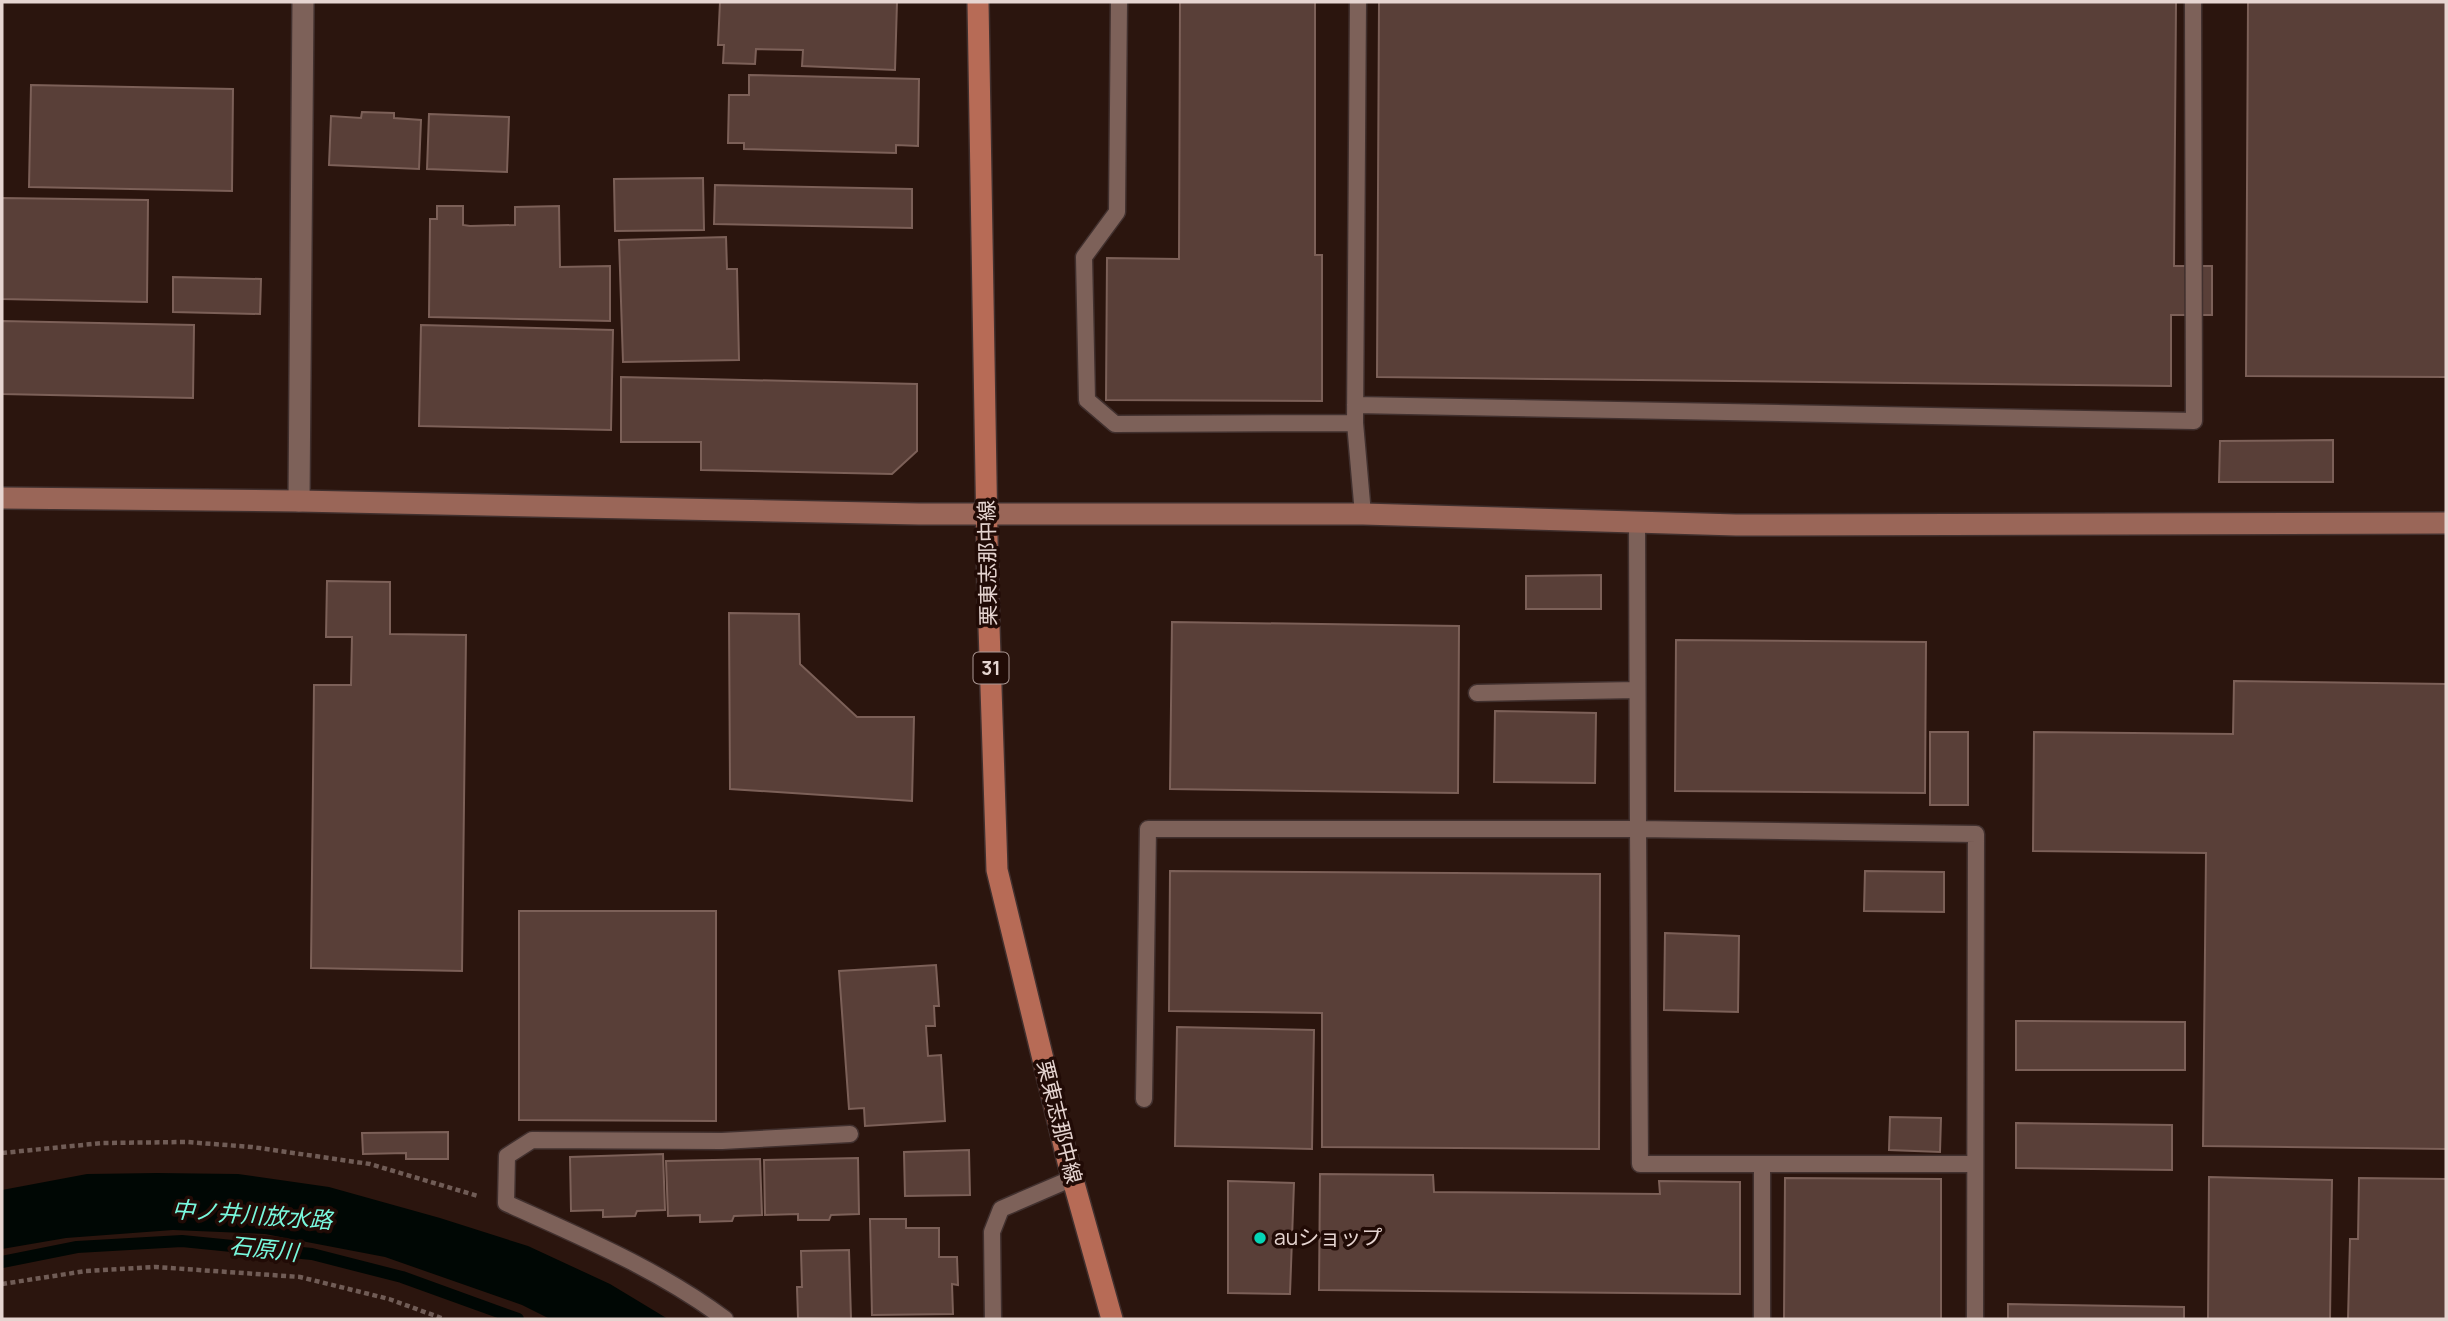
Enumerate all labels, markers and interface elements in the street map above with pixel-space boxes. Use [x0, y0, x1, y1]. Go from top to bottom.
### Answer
street label: 栗東志那中線 [972, 500, 1002, 626]
road number: 31 [974, 652, 1009, 684]
street label: 栗東志那中線 [1031, 1057, 1089, 1186]
water label: 中ノ井川放水路 [171, 1192, 335, 1236]
place label: auショップ [1274, 1223, 1382, 1251]
water label: 石原川 [228, 1228, 303, 1268]
marker: auショップ [1252, 1230, 1268, 1246]

